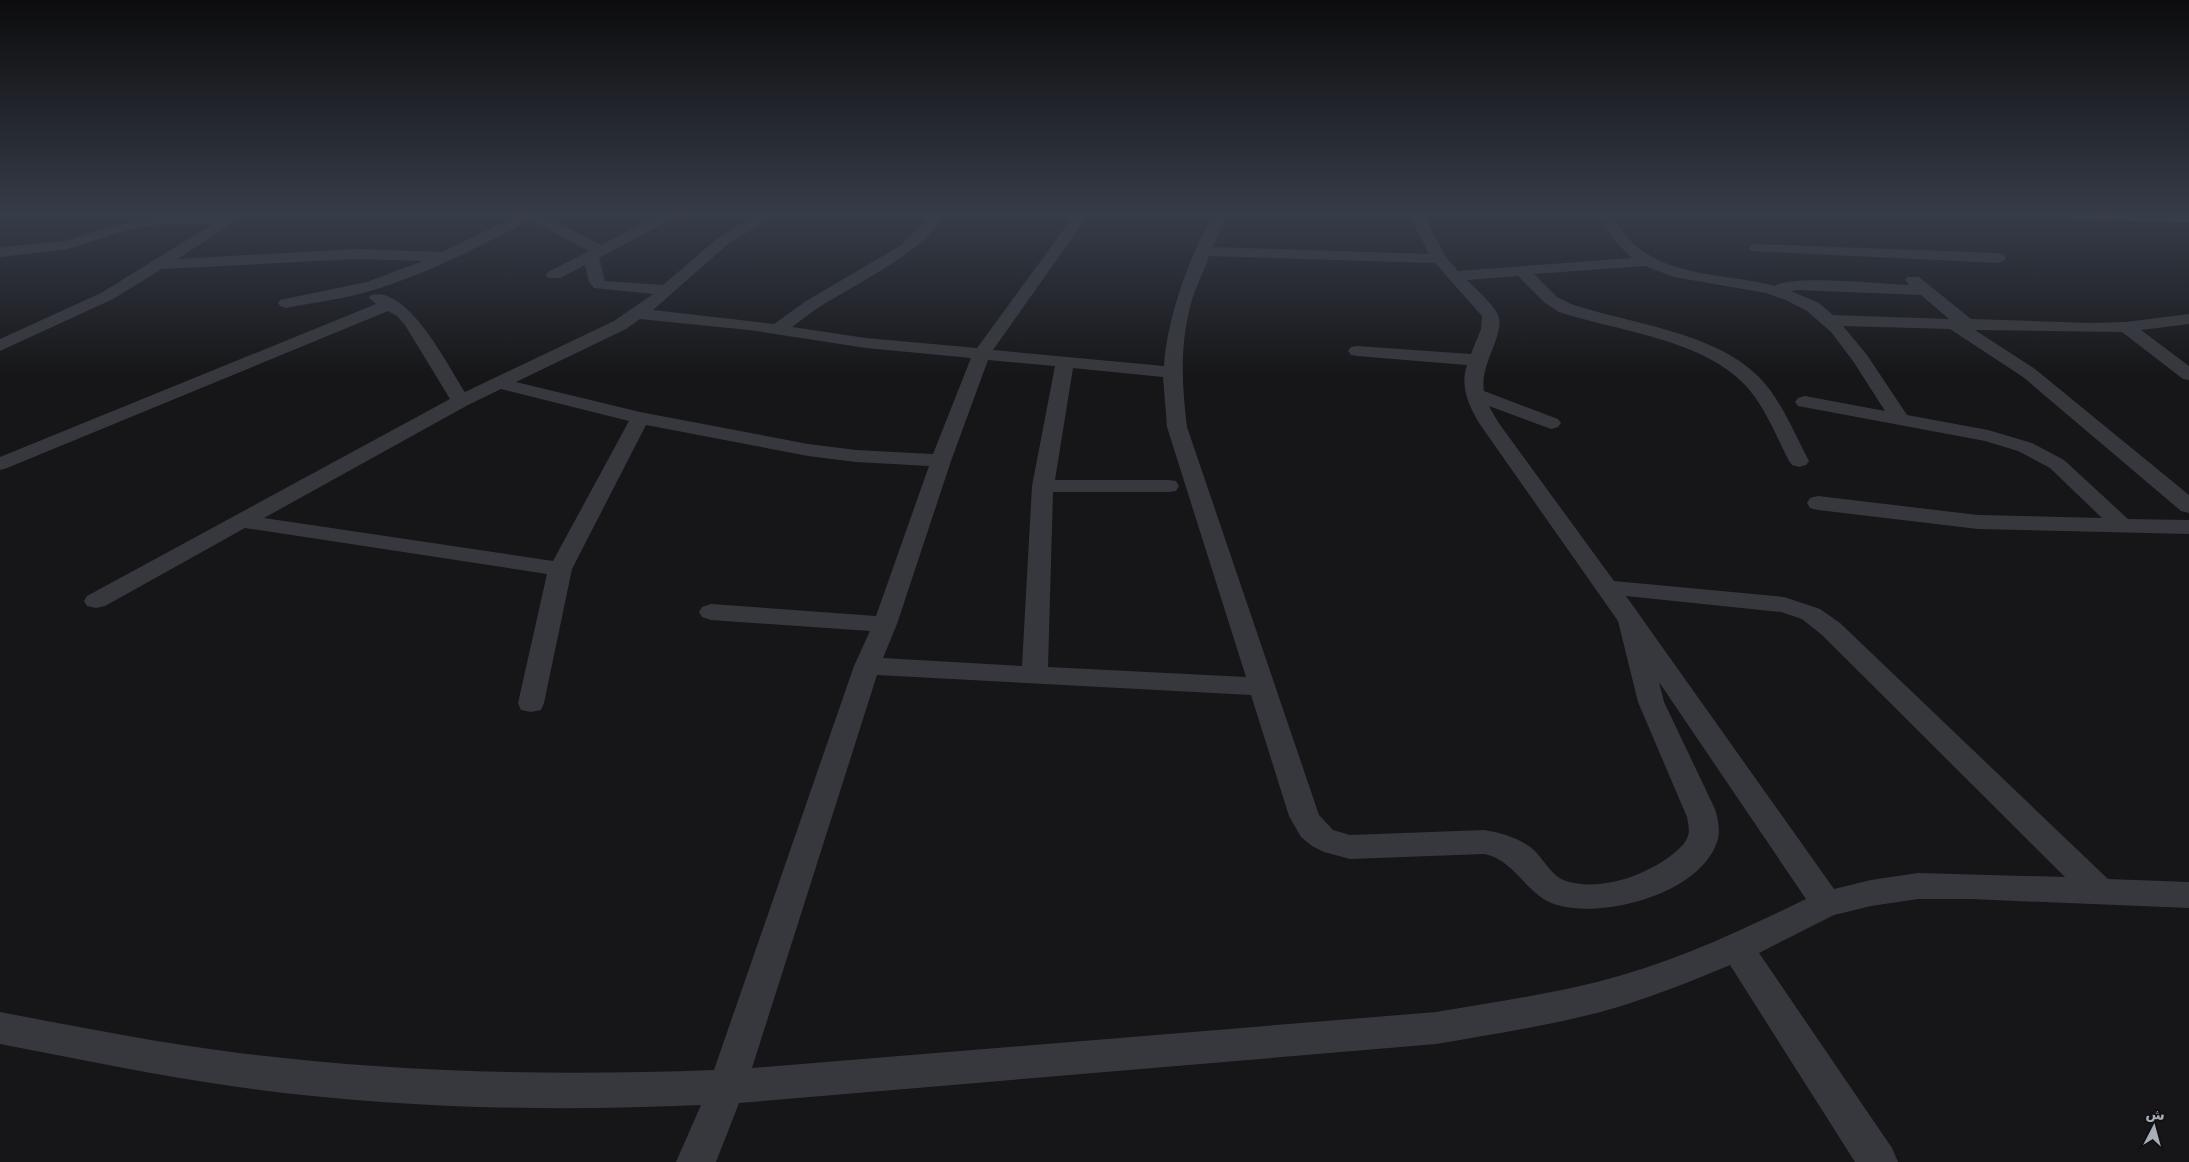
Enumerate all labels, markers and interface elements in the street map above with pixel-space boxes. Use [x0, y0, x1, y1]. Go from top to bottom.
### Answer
north arrow [2129, 1102, 2179, 1152]
text: ش [2145, 1105, 2166, 1123]

